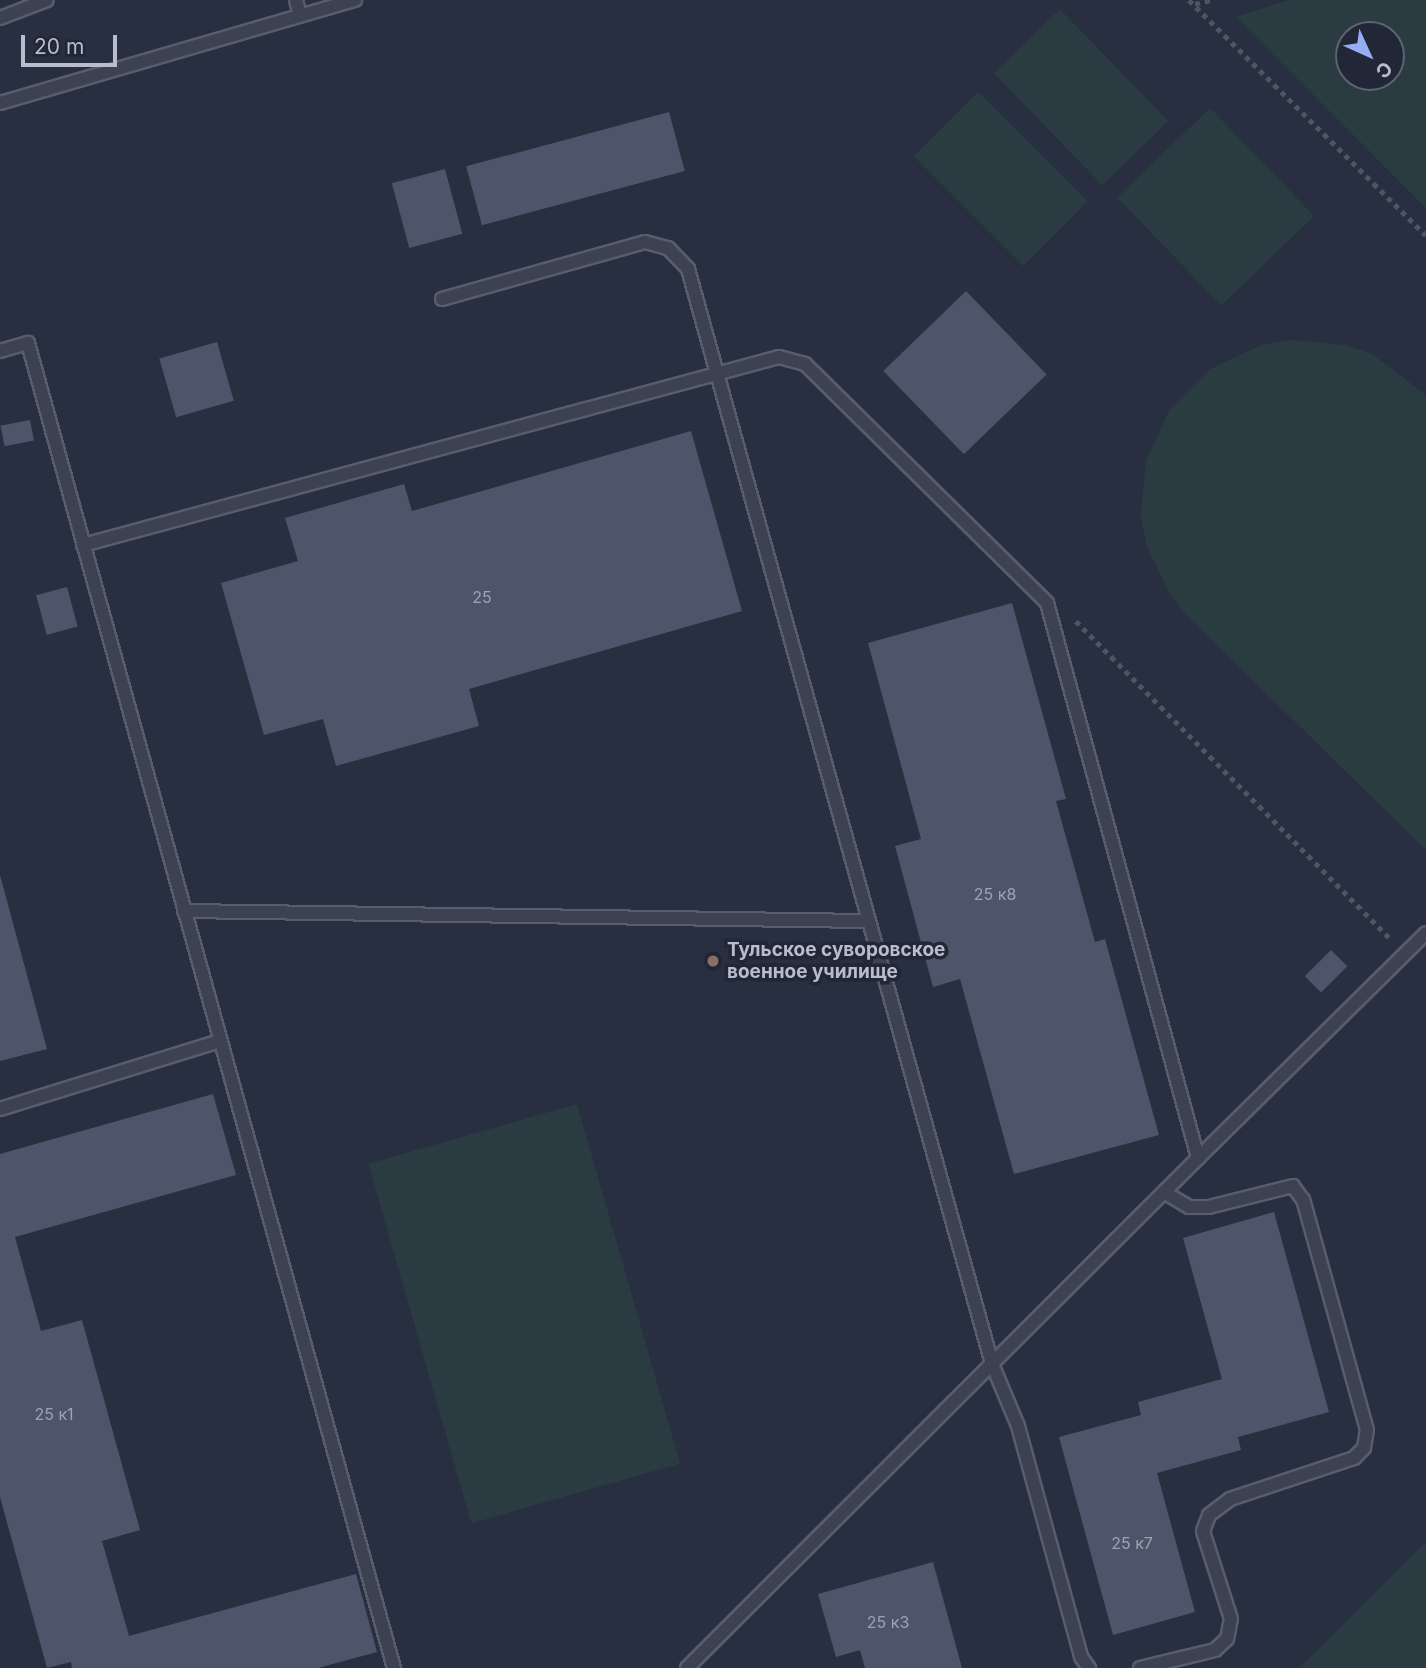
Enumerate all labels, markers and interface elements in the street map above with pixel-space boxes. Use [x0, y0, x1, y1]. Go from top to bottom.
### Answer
scale bar [24, 21, 121, 65]
north arrow [1335, 21, 1405, 91]
text: 20 m [34, 34, 84, 59]
text: С [1371, 57, 1397, 83]
house number: 25 [472, 587, 492, 607]
house number: 25 к8 [974, 884, 1016, 904]
place label: Тульское суворовское военное училище [727, 939, 945, 983]
marker: Тульское суворовское военное училище [705, 953, 721, 969]
house number: 25 к1 [34, 1404, 74, 1424]
house number: 25 к7 [1111, 1533, 1153, 1553]
house number: 25 к3 [867, 1612, 909, 1632]

